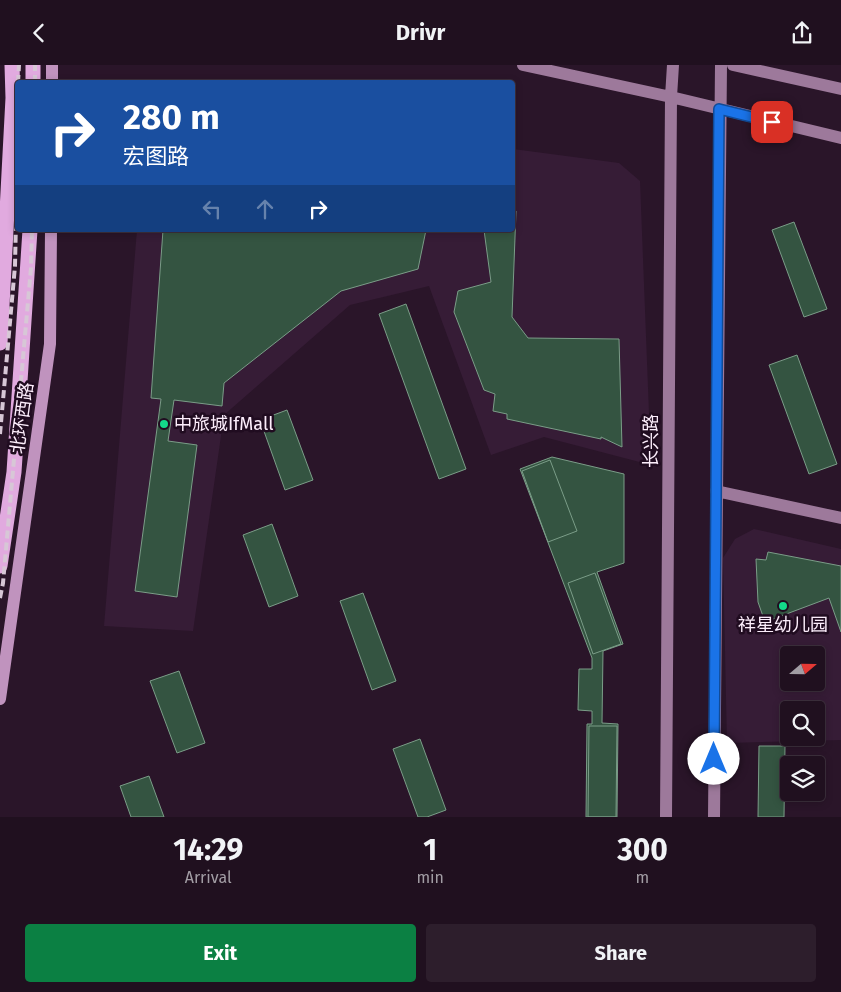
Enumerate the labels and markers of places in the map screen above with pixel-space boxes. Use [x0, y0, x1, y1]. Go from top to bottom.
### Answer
pin [751, 101, 793, 143]
place label: 中旅城IfMall [174, 413, 274, 435]
marker: 中旅城IfMall [158, 418, 170, 430]
marker: 祥星幼儿园 [777, 600, 789, 612]
place label: 祥星幼儿园 [738, 614, 828, 636]

